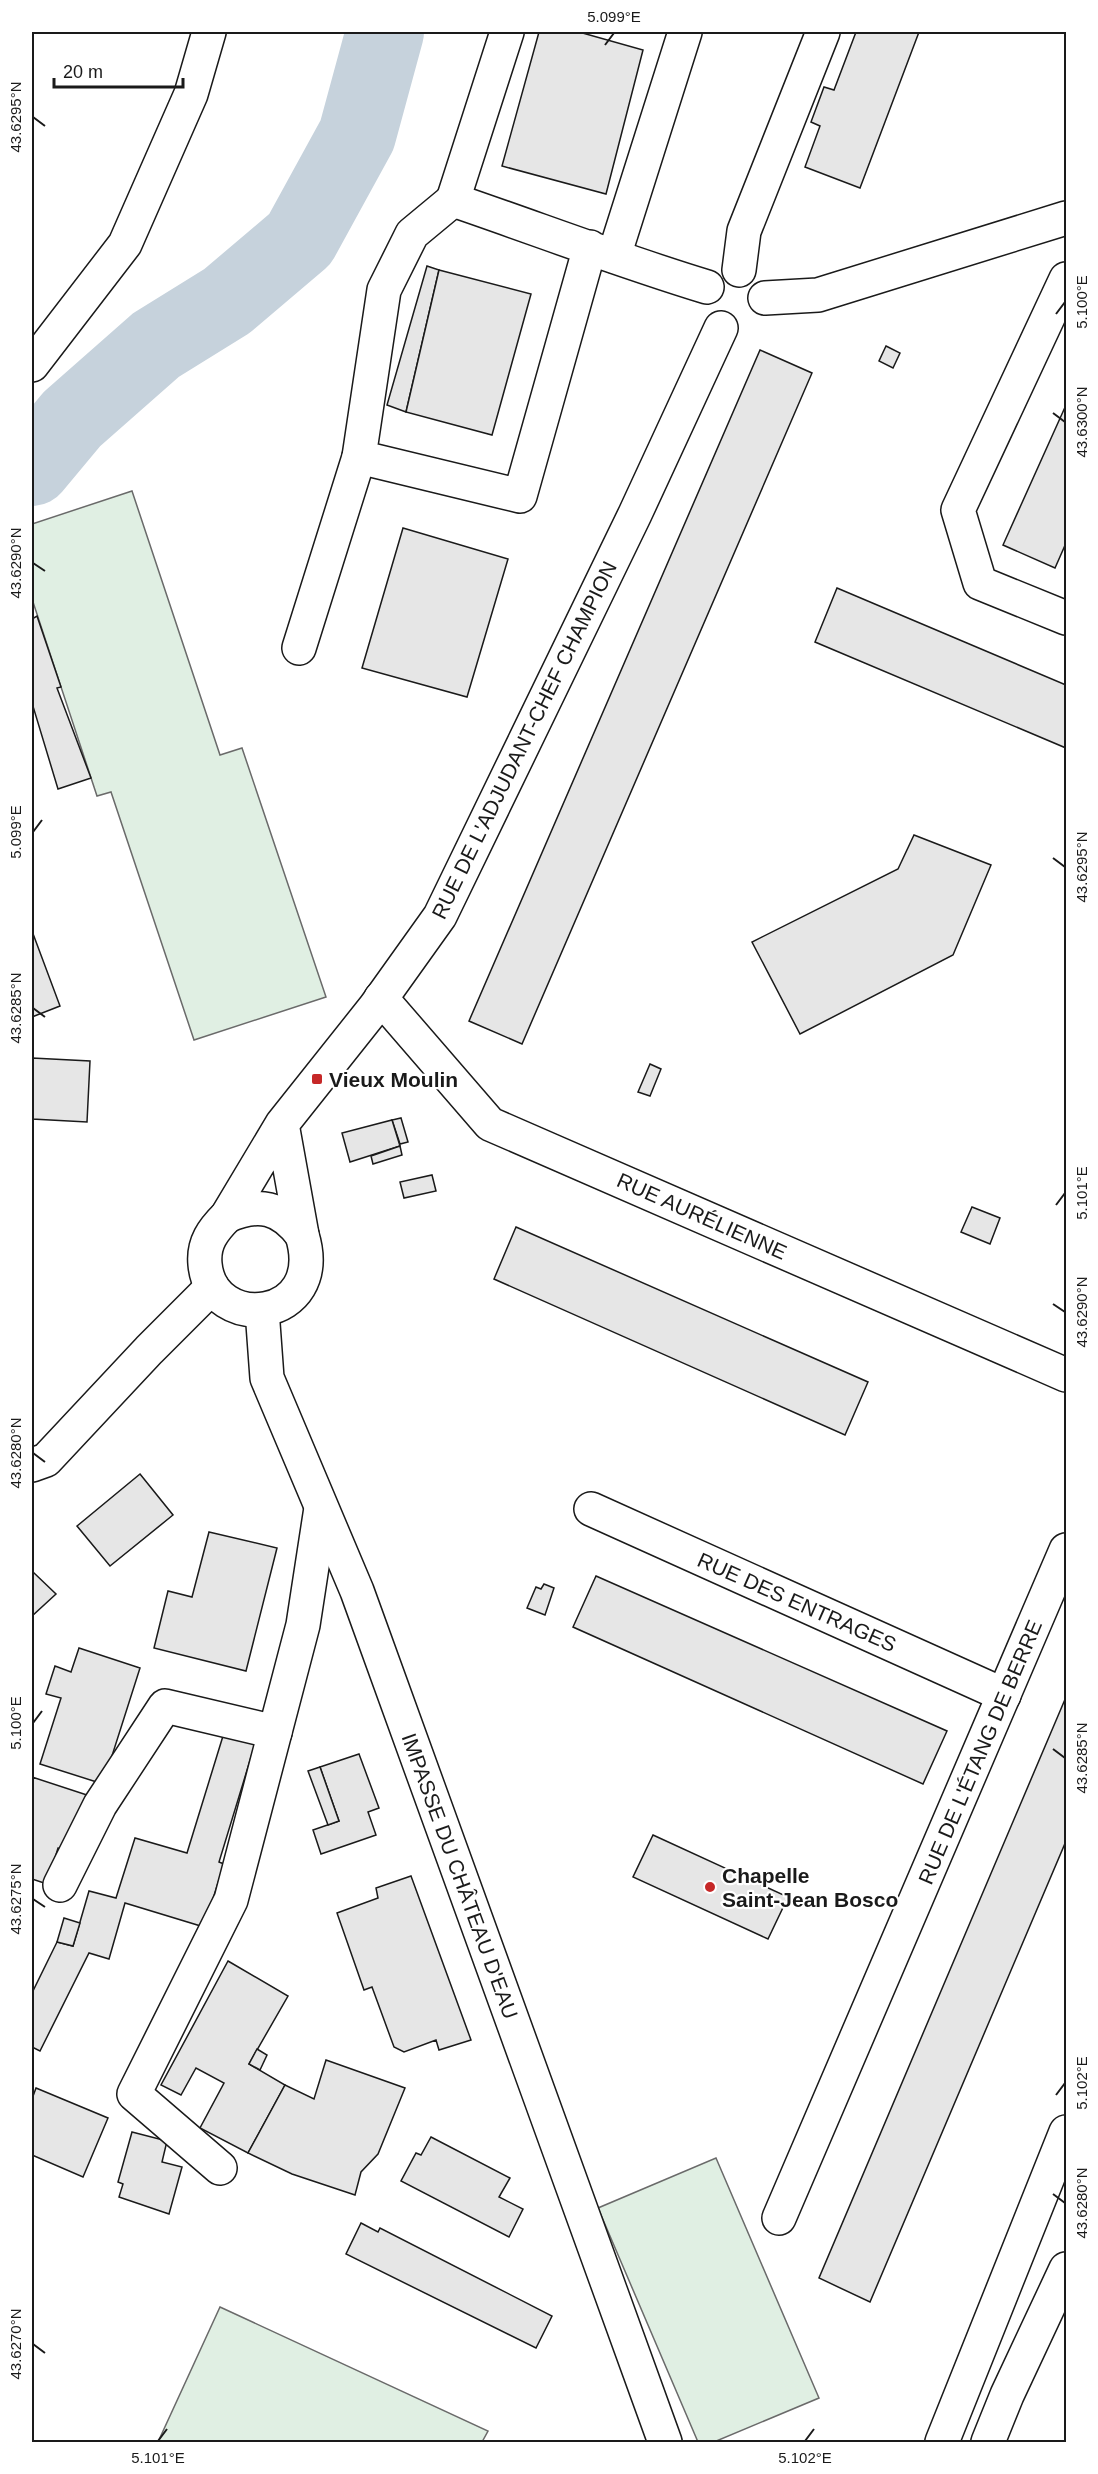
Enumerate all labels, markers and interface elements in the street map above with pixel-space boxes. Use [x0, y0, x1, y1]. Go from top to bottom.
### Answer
text: 5.099°E [587, 8, 641, 25]
scale bar [54, 51, 183, 89]
text: 20 m [63, 62, 103, 82]
text: 43.6295°N [7, 81, 24, 153]
text: 5.100°E [1073, 275, 1090, 329]
text: 43.6300°N [1073, 386, 1090, 458]
text: 43.6290°N [7, 527, 24, 599]
street label: RUE DE L'ADJUDANT-CHEF CHAMPION [427, 557, 621, 923]
text: 5.099°E [7, 805, 24, 859]
text: 43.6295°N [1073, 831, 1090, 903]
text: 43.6285°N [7, 972, 24, 1044]
place label: Vieux Moulin [329, 1068, 458, 1091]
marker: Vieux Moulin [310, 1072, 324, 1086]
text: 5.101°E [1073, 1166, 1090, 1220]
street label: RUE AURÉLIENNE [614, 1168, 790, 1264]
text: 43.6290°N [1073, 1276, 1090, 1348]
text: 43.6280°N [7, 1417, 24, 1489]
street label: RUE DES ENTRAGES [694, 1548, 900, 1656]
street label: RUE DE L'ÉTANG DE BERRE [914, 1616, 1046, 1888]
text: 5.100°E [7, 1696, 24, 1750]
text: 43.6285°N [1073, 1722, 1090, 1794]
street label: IMPASSE DU CHÂTEAU D'EAU [397, 1730, 523, 2022]
text: 43.6275°N [7, 1863, 24, 1935]
place label: Chapelle Saint-Jean Bosco [722, 1864, 898, 1911]
marker: Chapelle Saint-Jean Bosco [703, 1880, 717, 1894]
text: 5.102°E [1073, 2056, 1090, 2110]
text: 43.6280°N [1073, 2167, 1090, 2239]
text: 43.6270°N [7, 2308, 24, 2380]
text: 5.101°E [131, 2449, 185, 2466]
text: 5.102°E [778, 2449, 832, 2466]

